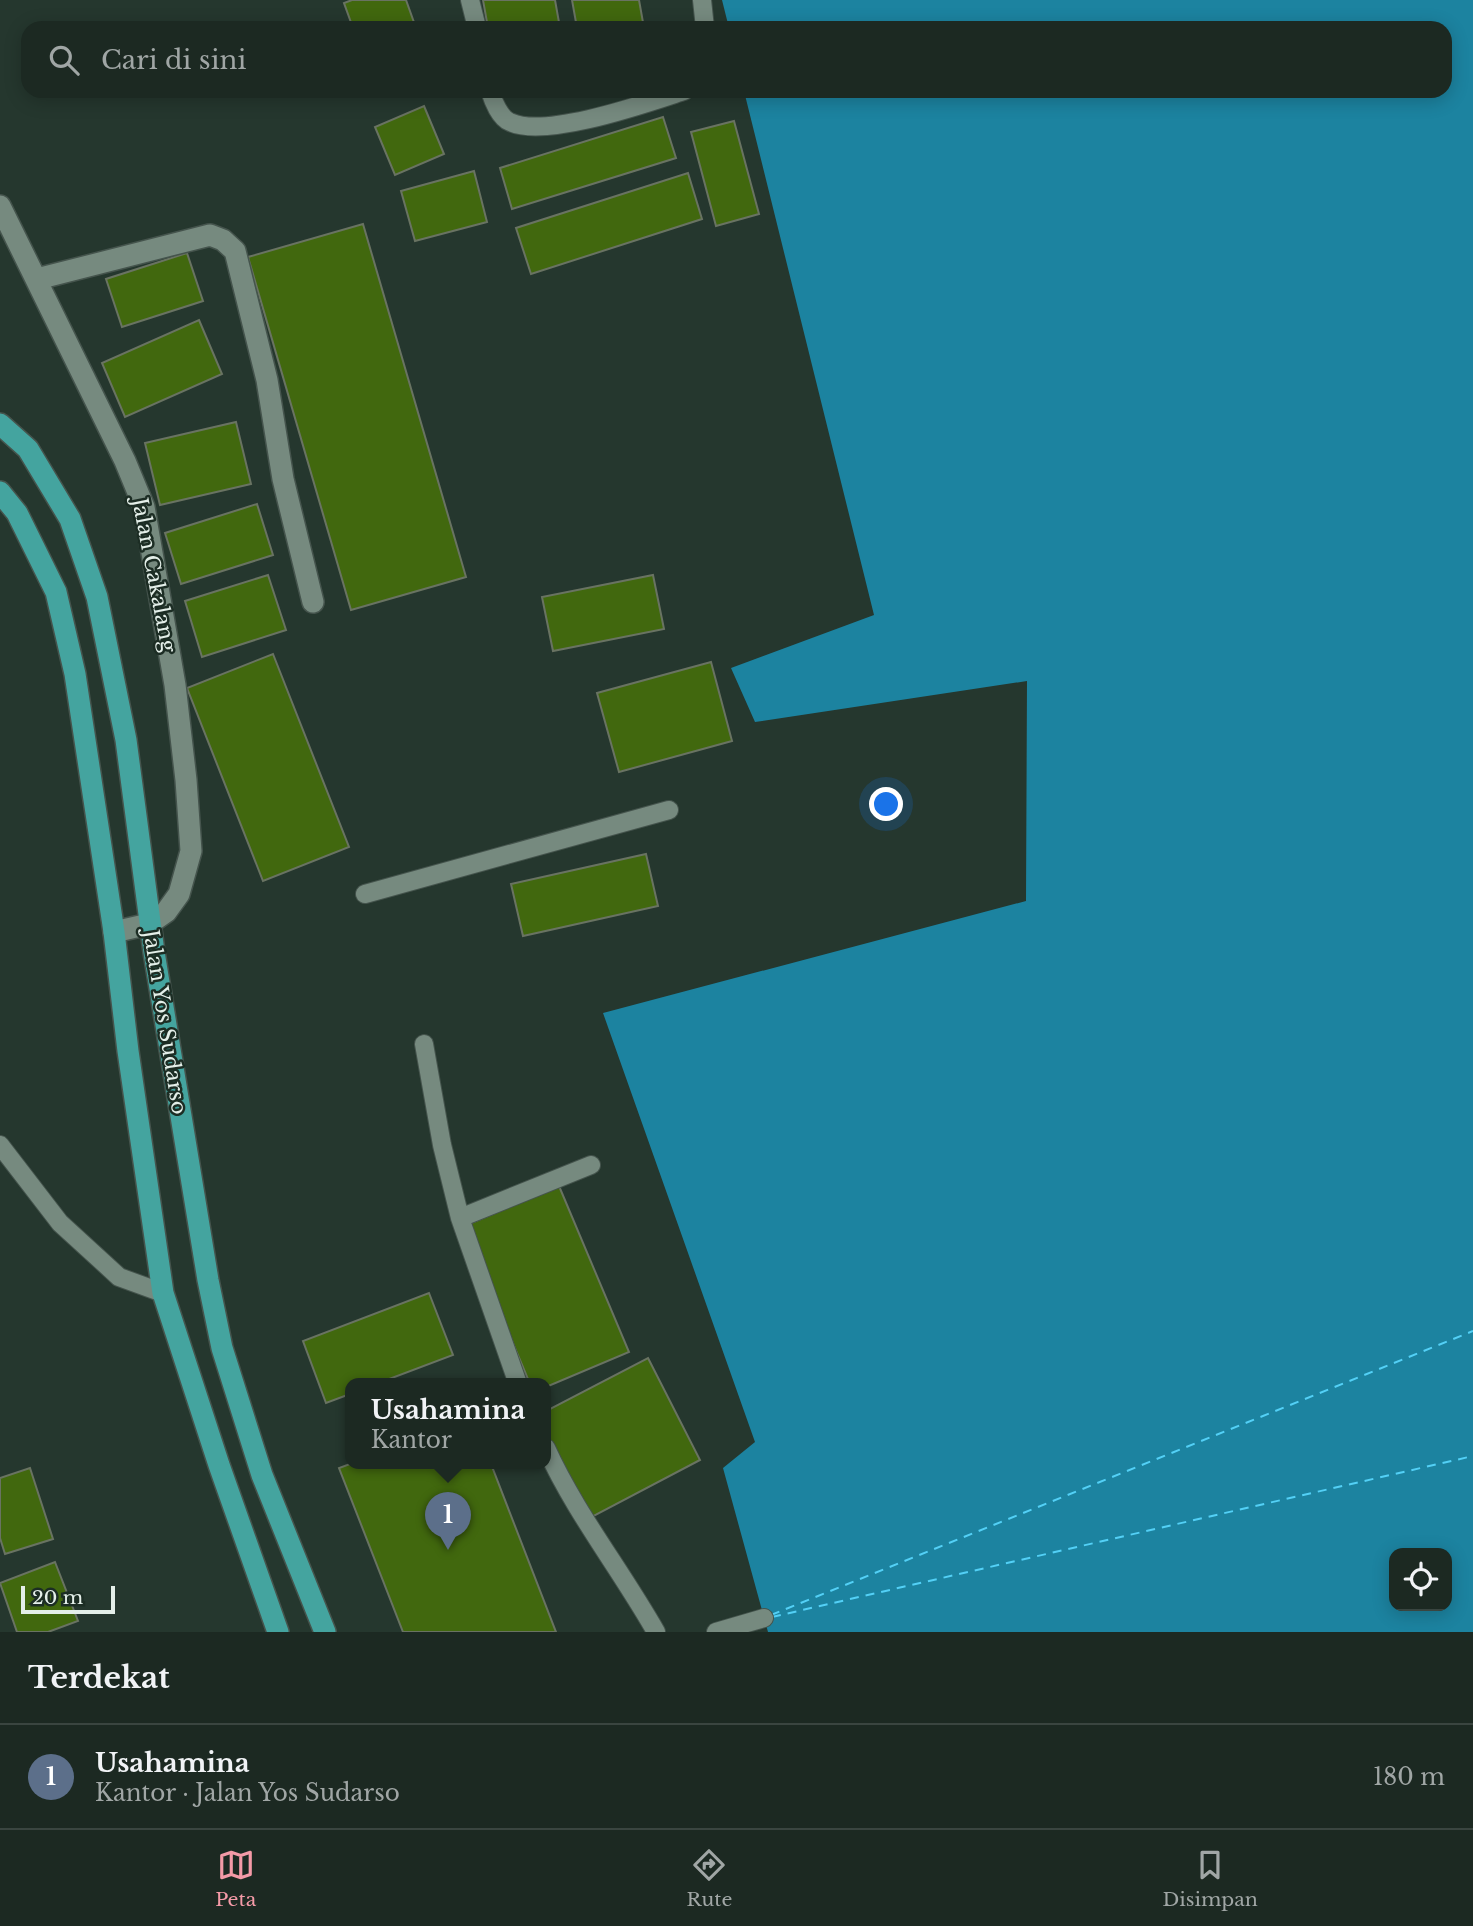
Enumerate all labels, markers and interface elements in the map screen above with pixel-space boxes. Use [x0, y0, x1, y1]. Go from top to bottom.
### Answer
search box [21, 21, 1452, 98]
icon: search [45, 41, 83, 79]
text: Cari di sini [101, 44, 246, 76]
street label: Jalan Cakalang [126, 493, 182, 655]
your location [869, 787, 903, 821]
street label: Jalan Yos Sudarso [137, 925, 192, 1116]
popup [345, 1378, 551, 1469]
text: Usahamina [371, 1394, 525, 1426]
text: Kantor [371, 1426, 452, 1454]
pin: 1 [425, 1492, 471, 1550]
map controls [1389, 1548, 1452, 1611]
button: locate [1389, 1548, 1452, 1611]
scale bar [21, 1583, 116, 1615]
text: 20 m [32, 1586, 83, 1609]
text: Terdekat [28, 1659, 170, 1696]
text: Usahamina [95, 1747, 250, 1779]
text: 1 [46, 1763, 56, 1791]
text: 180 m [1373, 1763, 1445, 1791]
text: Kantor · Jalan Yos Sudarso [95, 1779, 400, 1807]
tab: Peta [215, 1846, 256, 1911]
tab: Rute [687, 1846, 732, 1911]
tab: Disimpan [1163, 1846, 1258, 1911]

